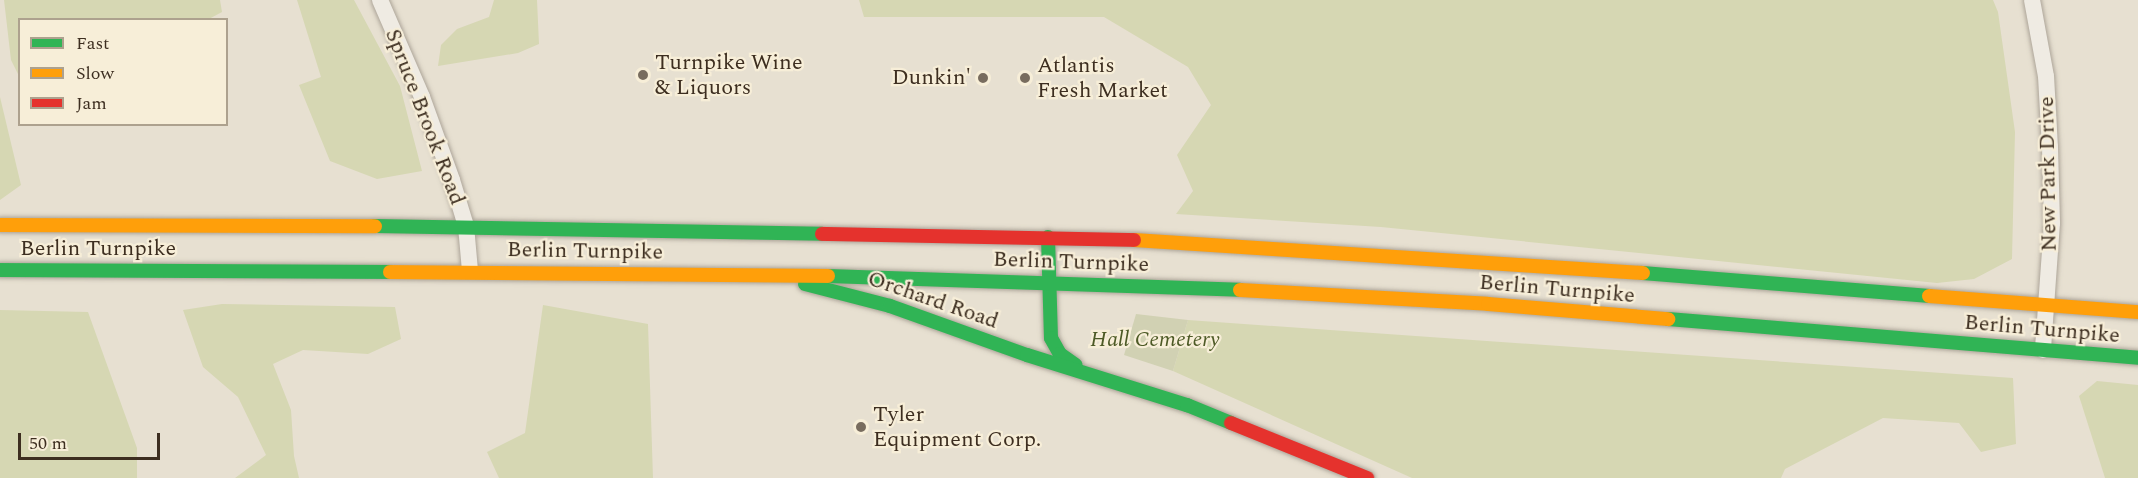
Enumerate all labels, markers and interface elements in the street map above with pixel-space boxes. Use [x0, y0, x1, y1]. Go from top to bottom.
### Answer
legend [18, 18, 228, 126]
street label: Spruce Brook Road [379, 25, 471, 209]
text: Fast [76, 30, 109, 57]
place label: Turnpike Wine & Liquors [655, 49, 803, 100]
place label: Atlantis Fresh Market [1037, 52, 1168, 104]
text: Slow [76, 60, 114, 87]
place label: Dunkin' [892, 65, 971, 91]
marker: Turnpike Wine & Liquors [636, 68, 650, 82]
marker: Dunkin' [976, 71, 990, 85]
marker: Atlantis Fresh Market [1018, 71, 1032, 85]
text: Jam [76, 90, 107, 117]
street label: New Park Drive [2033, 96, 2063, 252]
street label: Berlin Turnpike [20, 236, 176, 262]
street label: Berlin Turnpike [507, 236, 663, 266]
street label: Berlin Turnpike [993, 246, 1149, 278]
street label: Orchard Road [864, 265, 1002, 335]
street label: Berlin Turnpike [1478, 269, 1636, 309]
street label: Berlin Turnpike [1963, 309, 2121, 349]
park label: Hall Cemetery [1090, 327, 1220, 353]
place label: Tyler Equipment Corp. [873, 401, 1041, 452]
marker: Tyler Equipment Corp. [854, 420, 868, 434]
scale bar [21, 421, 164, 459]
text: 50 m [29, 430, 67, 457]

